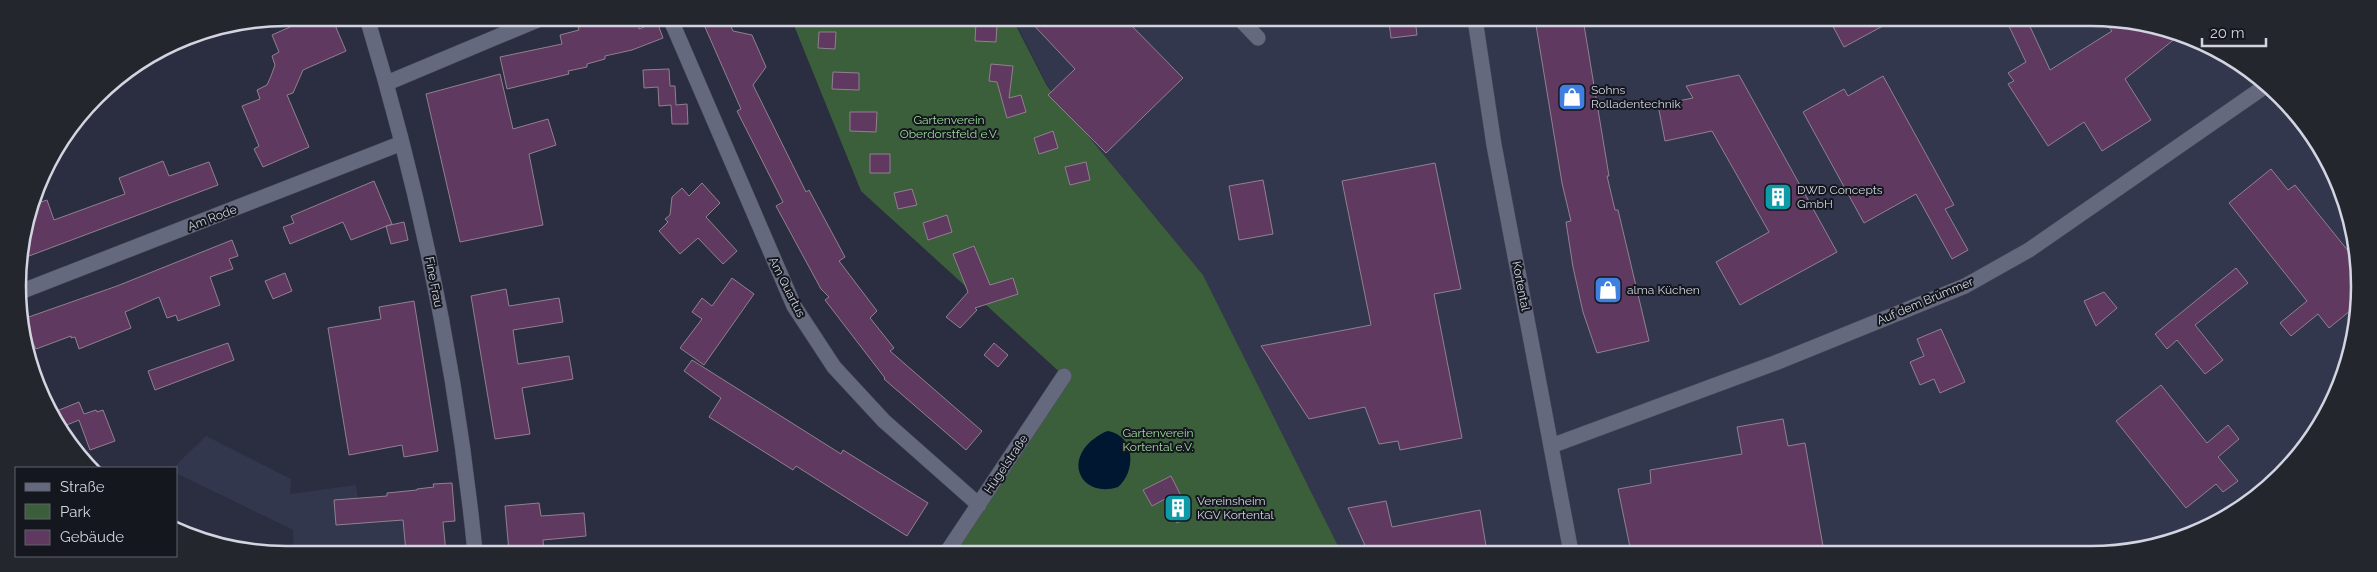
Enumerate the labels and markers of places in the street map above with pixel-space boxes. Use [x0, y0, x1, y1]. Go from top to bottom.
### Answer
shop icon: Sohns Rolladentechnik [1557, 82, 1587, 112]
place label: Sohns Rolladentechnik [1591, 83, 1681, 111]
building icon: DWD Concepts GmbH [1763, 182, 1793, 212]
place label: DWD Concepts GmbH [1797, 183, 1883, 211]
shop icon: alma Küchen [1593, 275, 1623, 305]
place label: alma Küchen [1627, 283, 1700, 297]
building icon: Vereinsheim KGV Kortental [1163, 493, 1193, 523]
place label: Vereinsheim KGV Kortental [1197, 494, 1275, 522]

